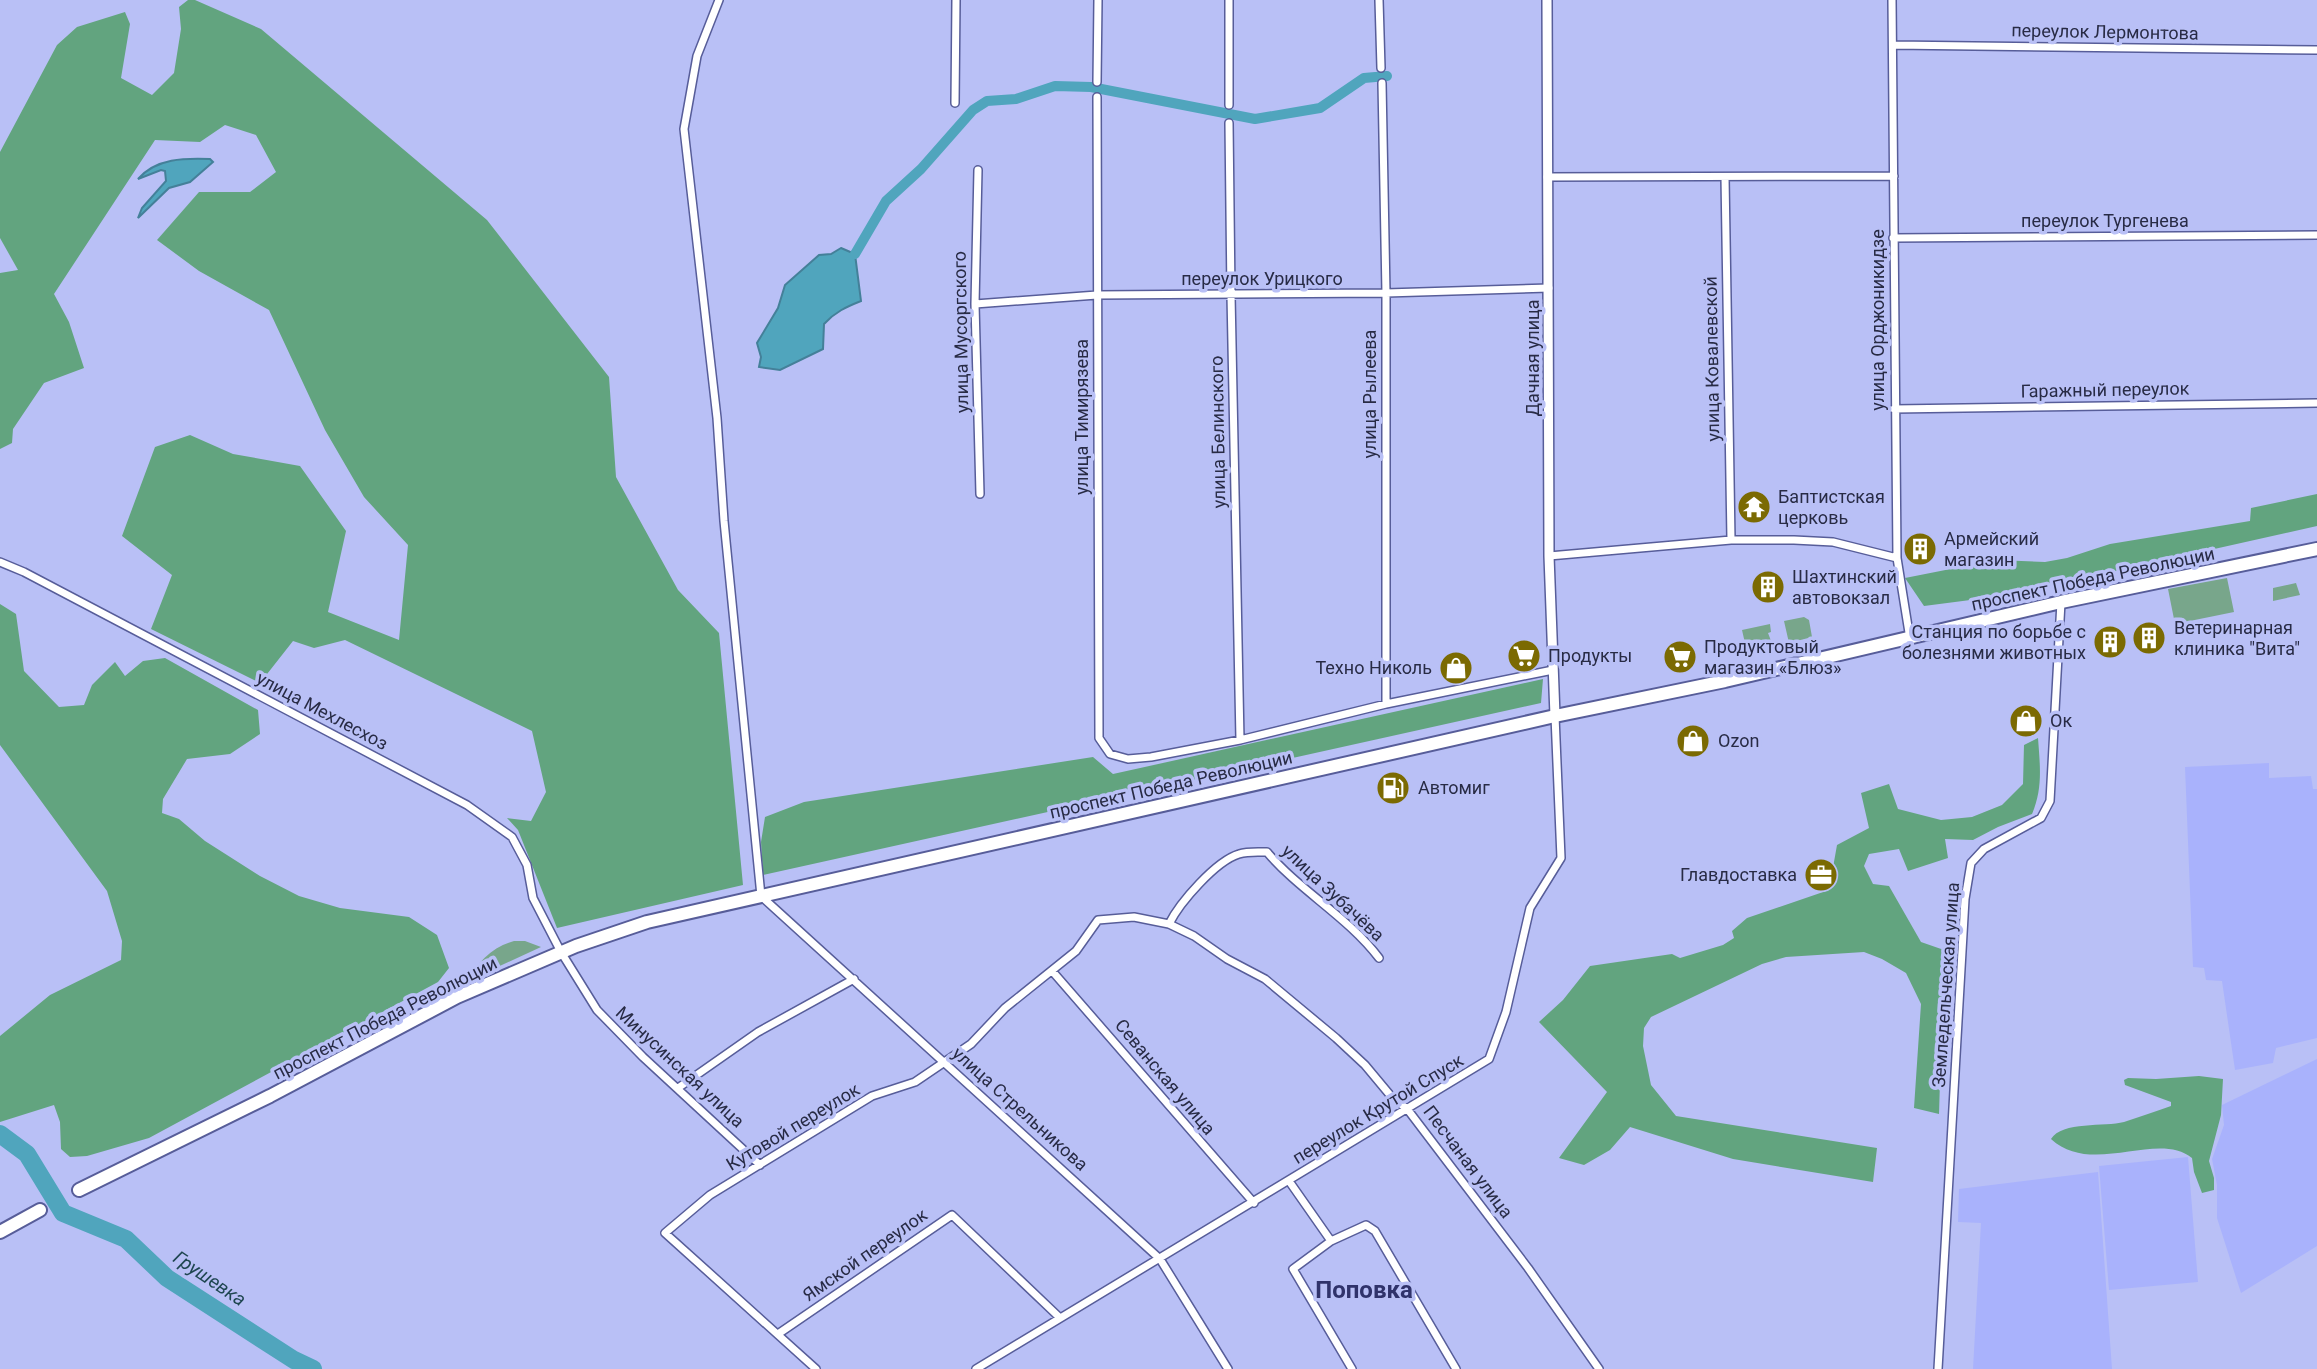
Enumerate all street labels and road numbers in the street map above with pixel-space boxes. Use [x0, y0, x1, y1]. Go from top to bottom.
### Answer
street label: переулок Лермонтова [2011, 19, 2199, 44]
street label: переулок Тургенева [2021, 210, 2189, 231]
street label: улица Орджоникидзе [1867, 229, 1888, 411]
street label: улица Мусоргского [949, 251, 972, 413]
street label: переулок Урицкого [1181, 268, 1343, 289]
street label: улица Ковалевской [1700, 276, 1723, 442]
street label: Дачная улица [1522, 299, 1543, 417]
street label: улица Рылеева [1359, 330, 1380, 458]
street label: улица Тимирязева [1071, 339, 1092, 495]
street label: улица Белинского [1206, 355, 1229, 509]
street label: Гаражный переулок [2020, 378, 2190, 401]
street label: проспект Победа Революции [1969, 542, 2217, 615]
street label: улица Мехлесхоз [253, 667, 391, 754]
street label: проспект Победа Революции [1047, 746, 1294, 823]
street label: улица Зубачёва [1278, 840, 1389, 945]
street label: Земледельческая улица [1928, 882, 1963, 1088]
street label: проспект Победа Революции [269, 952, 500, 1083]
street label: Минусинская улица [612, 1002, 749, 1132]
street label: Севанская улица [1111, 1015, 1220, 1139]
street label: улица Стрельникова [948, 1042, 1092, 1175]
street label: переулок Крутой Спуск [1289, 1049, 1467, 1168]
street label: Кутовой переулок [722, 1078, 863, 1175]
street label: Песчаная улица [1419, 1101, 1518, 1222]
street label: Ямской переулок [799, 1204, 931, 1305]

